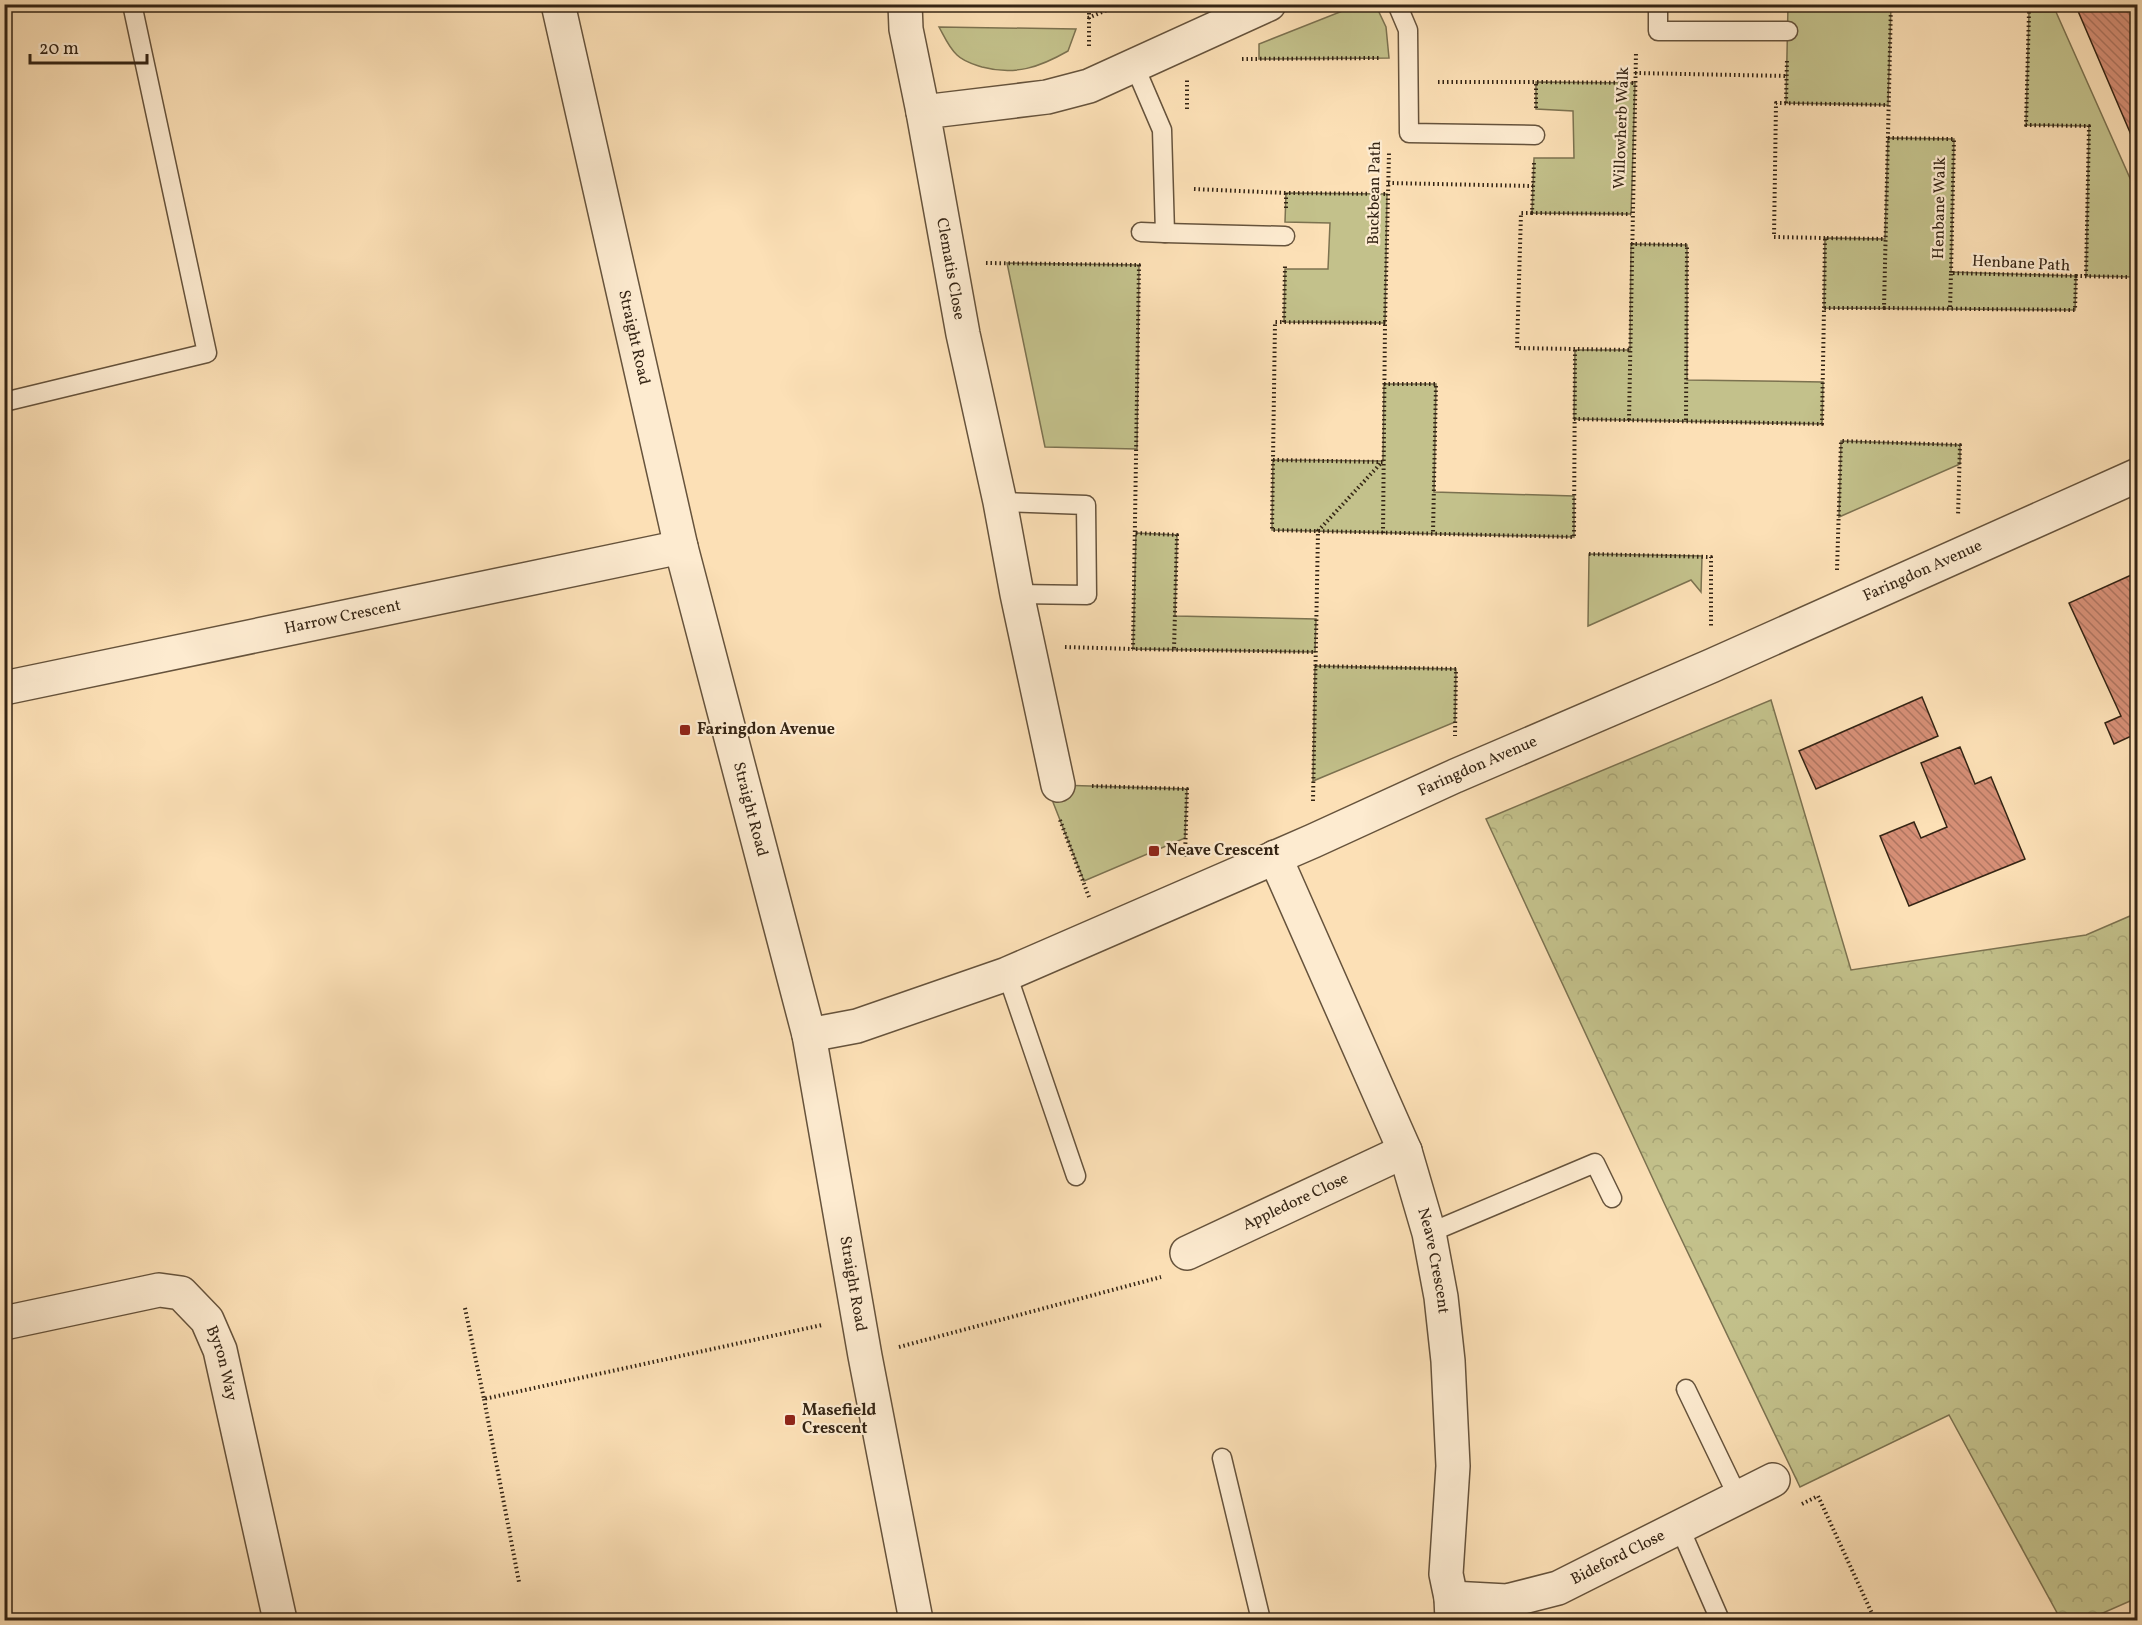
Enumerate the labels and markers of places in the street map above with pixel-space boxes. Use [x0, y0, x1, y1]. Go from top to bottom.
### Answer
place label: Faringdon Avenue [697, 719, 835, 741]
marker: Faringdon Avenue [678, 723, 692, 737]
place label: Neave Crescent [1166, 840, 1280, 862]
marker: Neave Crescent [1147, 844, 1161, 858]
place label: Masefield Crescent [802, 1400, 877, 1440]
marker: Masefield Crescent [783, 1413, 797, 1427]

